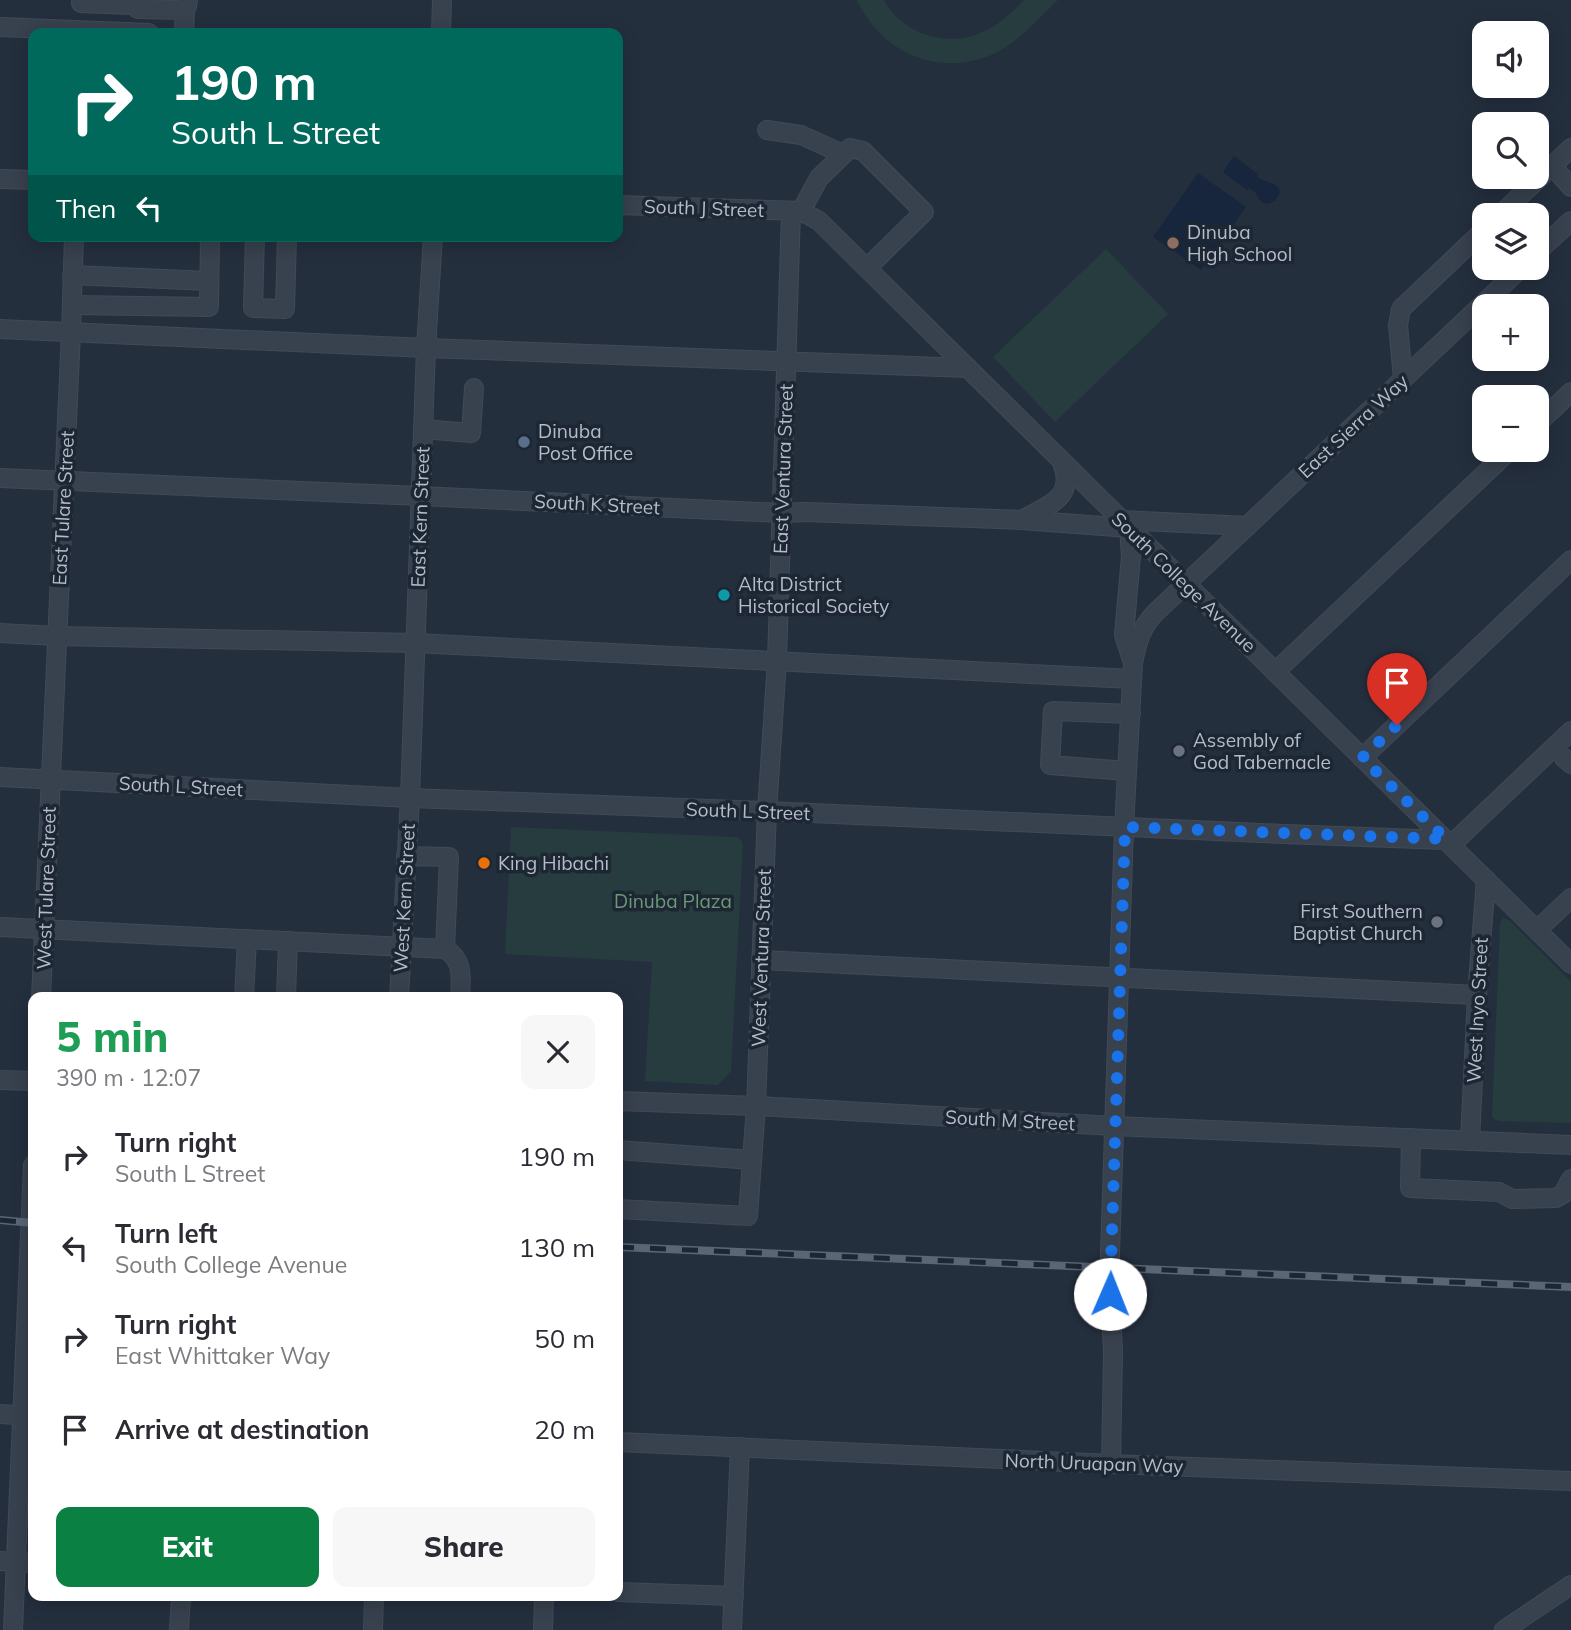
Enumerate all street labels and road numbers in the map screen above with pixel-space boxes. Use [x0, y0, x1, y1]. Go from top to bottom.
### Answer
street label: South J Street [644, 194, 765, 222]
street label: East Sierra Way [1293, 369, 1413, 483]
street label: East Ventura Street [768, 383, 798, 555]
street label: East Tulare Street [47, 430, 79, 586]
street label: East Kern Street [406, 446, 434, 588]
street label: South K Street [533, 489, 661, 519]
street label: South College Avenue [1107, 507, 1261, 657]
street label: South L Street [118, 771, 244, 801]
street label: South L Street [685, 797, 811, 825]
street label: West Tulare Street [31, 806, 61, 970]
street label: West Kern Street [388, 823, 420, 973]
street label: West Ventura Street [746, 868, 776, 1047]
street label: West Inyo Street [1461, 936, 1493, 1083]
street label: South M Street [944, 1105, 1076, 1135]
street label: North Uruapan Way [1004, 1448, 1184, 1478]

